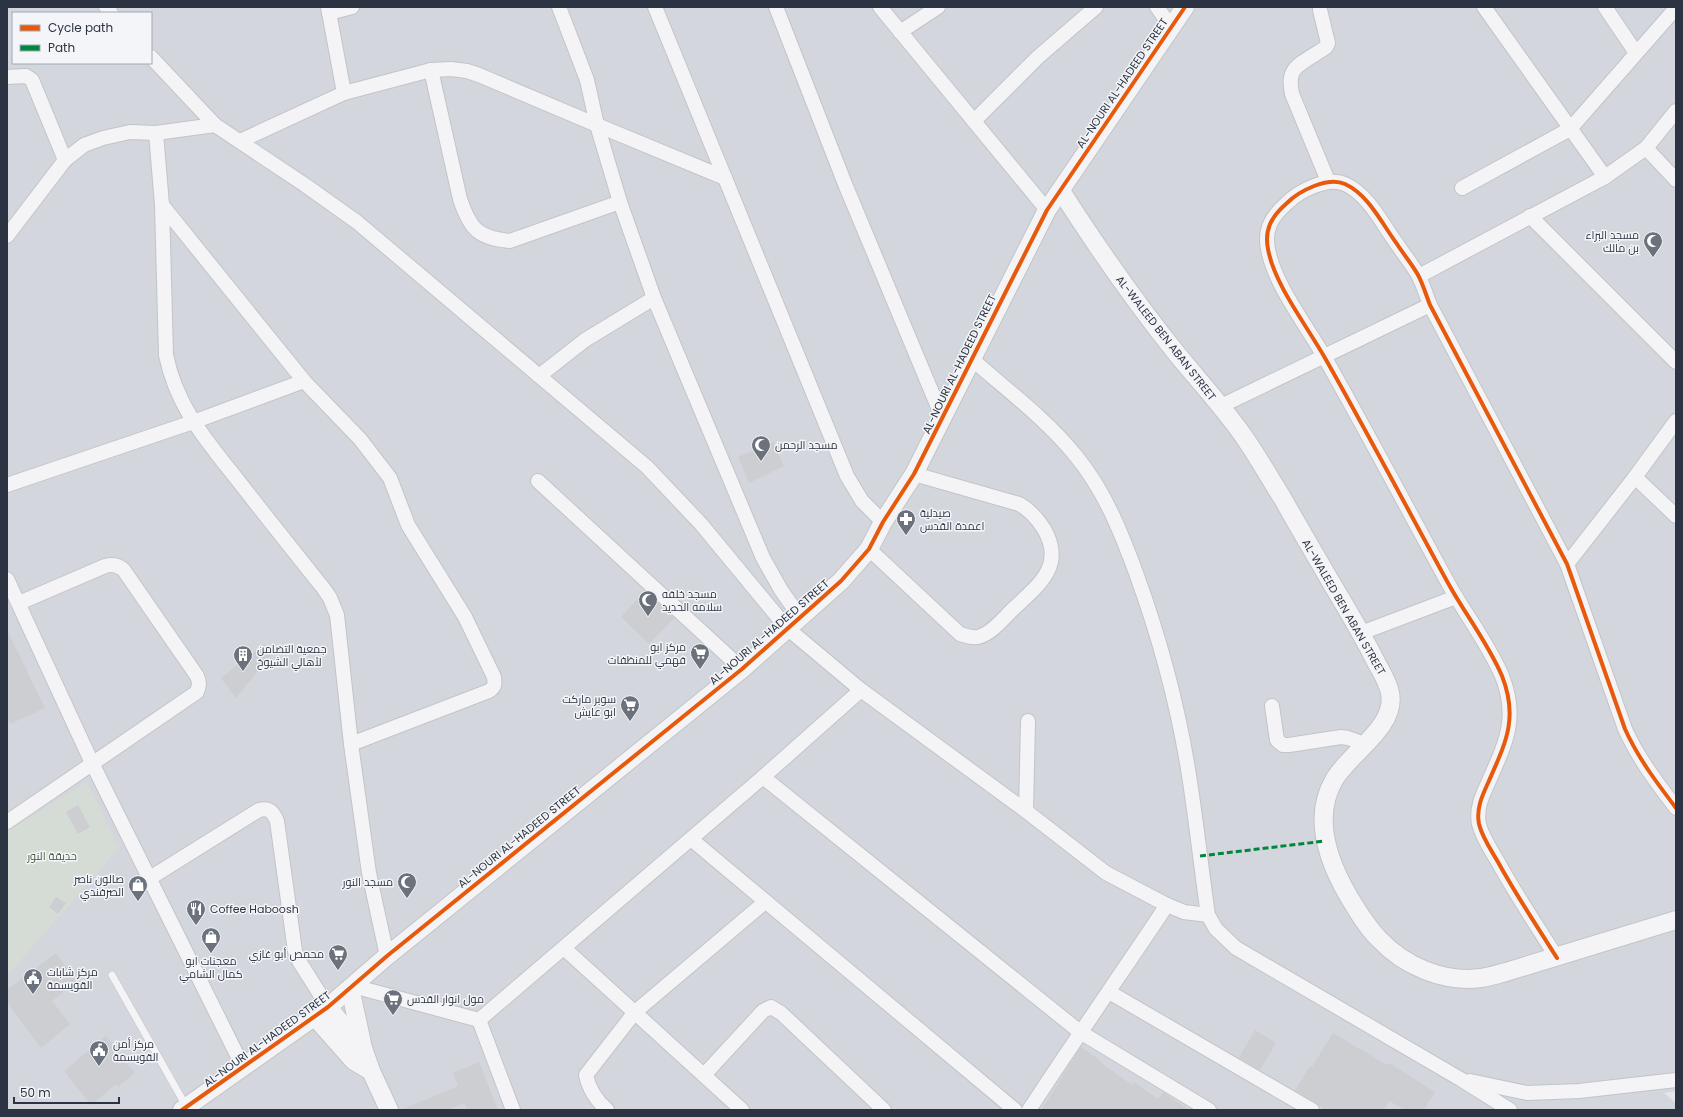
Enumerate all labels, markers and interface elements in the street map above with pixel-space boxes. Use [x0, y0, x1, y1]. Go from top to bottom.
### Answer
legend [12, 12, 152, 64]
street label: AL-NOURI AL-HADEED STREET [1072, 15, 1172, 151]
text: Cycle path [48, 19, 113, 36]
text: Path [48, 39, 75, 56]
place label: مسجد البراء بن مالك [1586, 227, 1639, 256]
mosque icon: مسجد البراء بن مالك [1642, 230, 1664, 258]
street label: AL-WALEED BEN ABAN STREET [1112, 272, 1220, 404]
street label: AL-NOURI AL-HADEED STREET [918, 291, 1000, 437]
mosque icon: مسجد الرحمن [750, 434, 772, 462]
place label: مسجد الرحمن [775, 437, 837, 453]
place label: صيدلية اعمدة القدس [920, 505, 984, 534]
pharmacy icon: صيدلية اعمدة القدس [895, 508, 917, 536]
street label: AL-WALEED BEN ABAN STREET [1298, 536, 1390, 678]
street label: AL-NOURI AL-HADEED STREET [706, 576, 832, 688]
place label: مسجد خلفه سلامه الحديد [662, 586, 722, 615]
mosque icon: مسجد خلفه سلامه الحديد [637, 589, 659, 617]
place label: مركز ابو فهمي للمنظفات [608, 639, 686, 669]
place label: جمعية التضامن لأهالي الشيوخ [257, 641, 327, 671]
supermarket icon: مركز ابو فهمي للمنظفات [689, 642, 711, 670]
building icon: جمعية التضامن لأهالي الشيوخ [232, 644, 254, 672]
place label: سوبر ماركت ابو عايش [562, 691, 616, 720]
supermarket icon: سوبر ماركت ابو عايش [619, 694, 641, 722]
street label: AL-NOURI AL-HADEED STREET [454, 782, 584, 892]
park label: حديقة النور [26, 848, 77, 864]
place label: صالون ناصر الصرفندي [73, 871, 124, 901]
mosque icon: مسجد النور [396, 871, 418, 899]
shop icon: صالون ناصر الصرفندي [127, 874, 149, 902]
place label: مسجد النور [342, 874, 393, 890]
restaurant icon: Coffee Haboosh [185, 898, 207, 926]
place label: Coffee Haboosh [210, 901, 299, 917]
shop icon: معجنات ابو كمال الشامي [200, 926, 222, 954]
supermarket icon: محمص أبو غازي [327, 943, 349, 971]
place label: محمص أبو غازي [249, 946, 324, 963]
place label: معجنات ابو كمال الشامي [179, 953, 243, 983]
place label: مركز شابات القويسمة [47, 964, 98, 993]
public building icon: مركز شابات القويسمة [22, 967, 44, 995]
street label: AL-NOURI AL-HADEED STREET [200, 987, 334, 1091]
supermarket icon: مول انوار القدس [382, 988, 404, 1016]
place label: مول انوار القدس [407, 991, 484, 1007]
place label: مركز أمن القويسمة [113, 1036, 159, 1065]
public building icon: مركز أمن القويسمة [88, 1039, 110, 1067]
scale bar [14, 1079, 119, 1105]
text: 50 m [20, 1084, 51, 1101]

